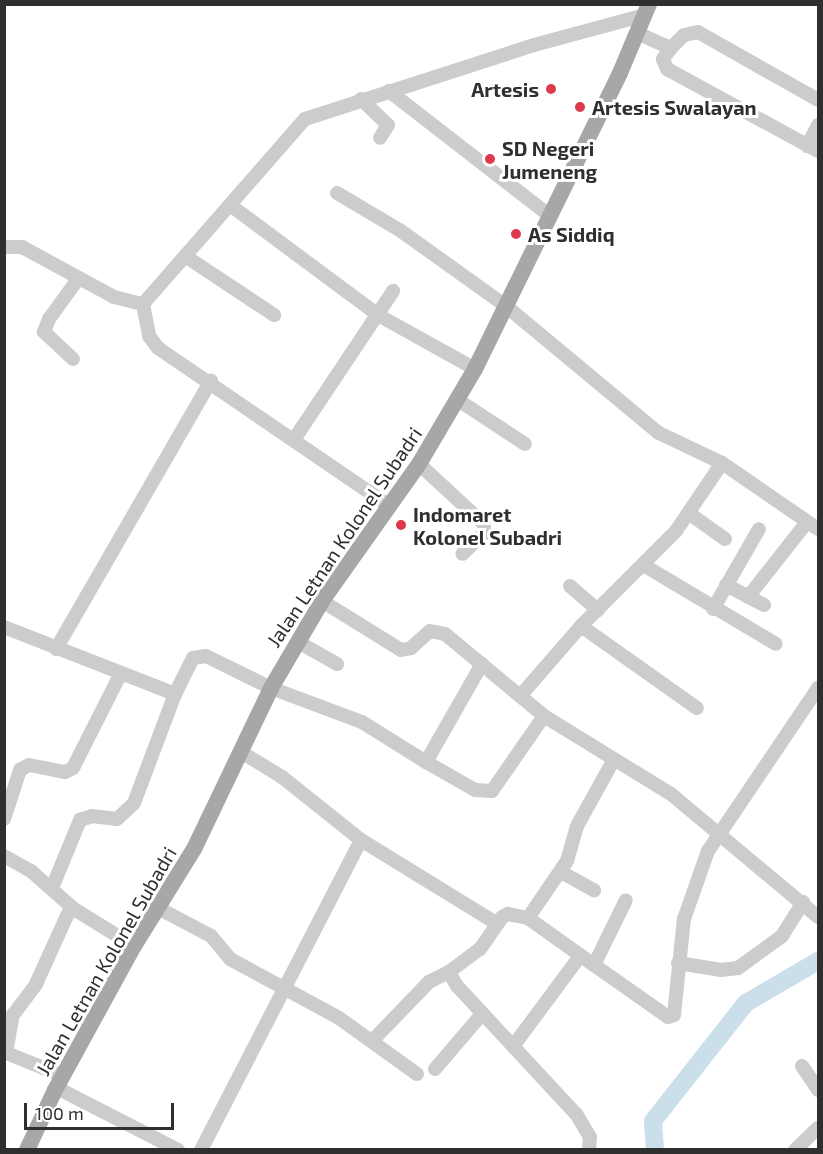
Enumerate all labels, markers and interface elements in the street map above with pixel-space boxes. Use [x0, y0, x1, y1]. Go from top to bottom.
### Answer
place label: Artesis [471, 77, 539, 101]
marker: Artesis [544, 82, 558, 96]
place label: Artesis Swalayan [592, 95, 757, 119]
marker: Artesis Swalayan [573, 100, 587, 114]
place label: SD Negeri Jumeneng [502, 136, 597, 183]
marker: SD Negeri Jumeneng [483, 152, 497, 166]
place label: As Siddiq [528, 222, 615, 246]
marker: As Siddiq [509, 227, 523, 241]
street label: Jalan Letnan Kolonel Subadri [261, 422, 427, 652]
place label: Indomaret Kolonel Subadri [413, 502, 563, 549]
marker: Indomaret Kolonel Subadri [394, 518, 408, 532]
street label: Jalan Letnan Kolonel Subadri [30, 842, 182, 1080]
scale bar [27, 1091, 177, 1129]
text: 100 m [35, 1102, 84, 1124]

